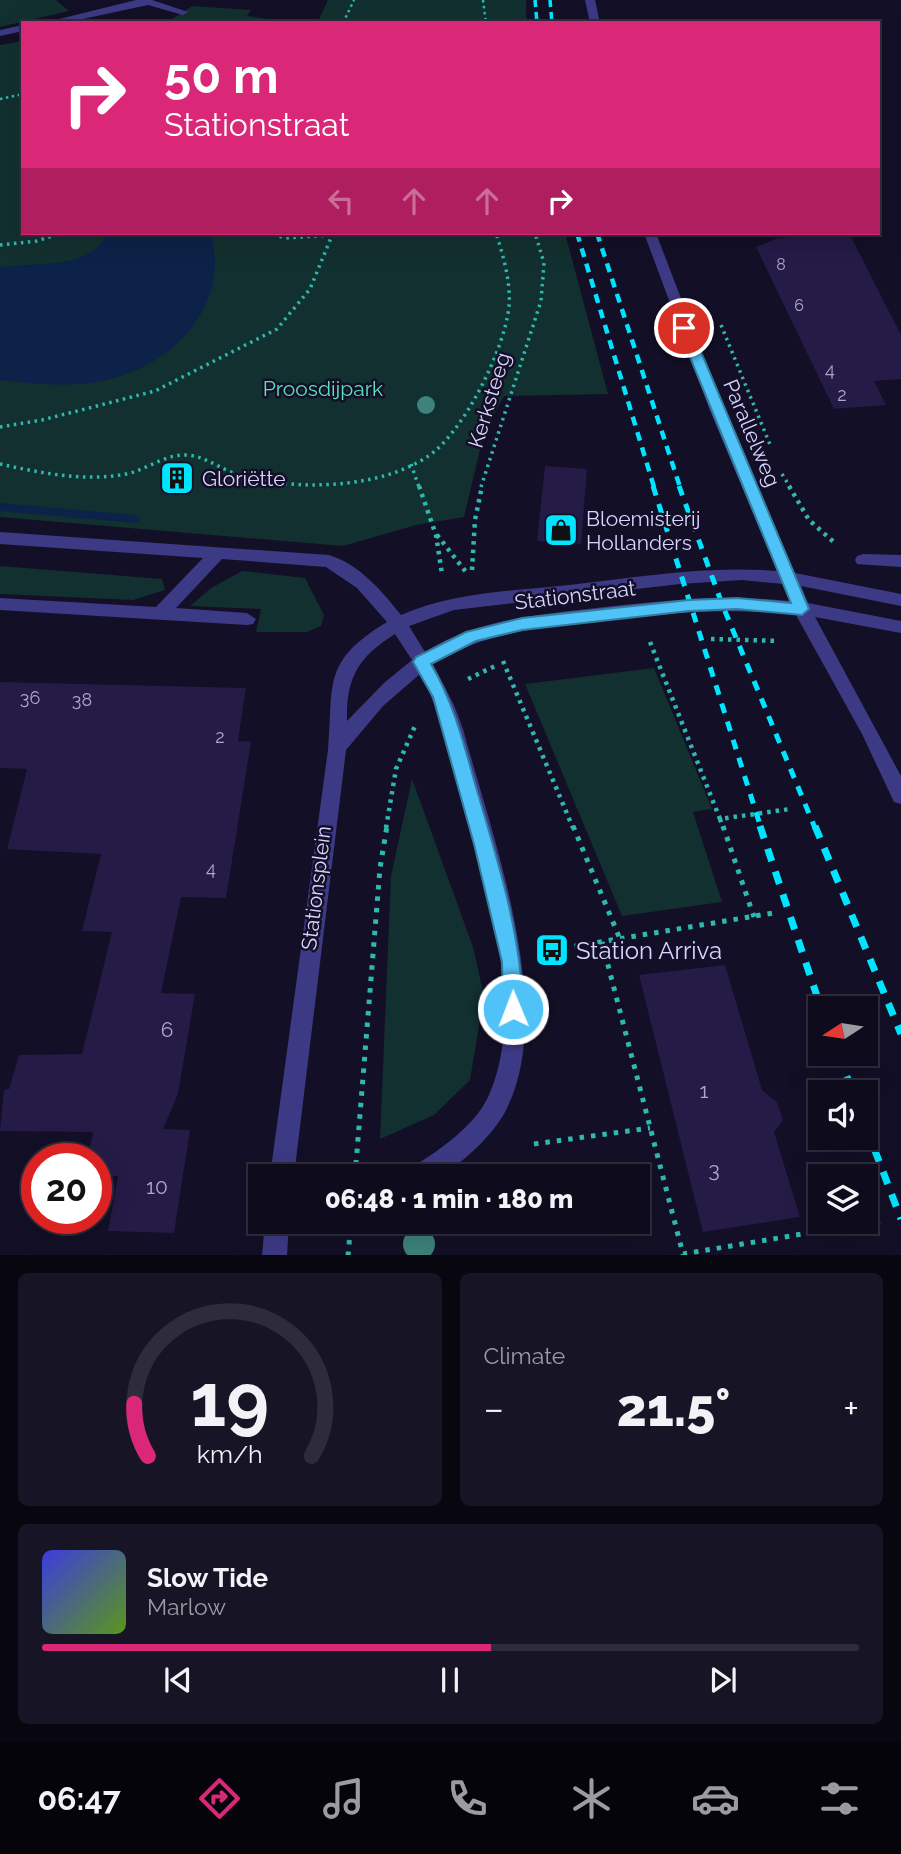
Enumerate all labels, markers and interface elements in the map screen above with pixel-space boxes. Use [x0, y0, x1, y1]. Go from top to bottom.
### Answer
text: 50 m [164, 47, 279, 104]
icon: right [49, 49, 140, 140]
text: Stationstraat [164, 106, 349, 143]
icon: left [322, 182, 360, 220]
icon: ahead [395, 182, 433, 220]
icon: ahead [468, 182, 506, 220]
icon: right [541, 182, 579, 220]
house number: 8 [776, 255, 786, 274]
house number: 6 [794, 296, 804, 315]
pin [654, 298, 714, 358]
icon: arrive [665, 309, 703, 347]
street label: Kerksteeg [463, 349, 515, 451]
house number: 4 [825, 359, 835, 380]
park label: Proosdijpark [263, 376, 383, 401]
street label: Parallelweg [718, 376, 786, 490]
house number: 2 [837, 384, 847, 405]
building icon: Gloriëtte [158, 459, 196, 497]
place label: Gloriëtte [202, 466, 286, 491]
place label: Bloemisterij Hollanders [586, 506, 700, 555]
shop icon: Bloemisterij Hollanders [542, 511, 580, 549]
street label: Stationstraat [513, 575, 637, 615]
house number: 36 [20, 687, 40, 708]
house number: 38 [72, 689, 92, 710]
house number: 2 [215, 726, 225, 747]
street label: Stationsplein [296, 824, 336, 952]
house number: 4 [206, 858, 216, 879]
bus stop icon: Station Arriva [533, 931, 571, 969]
place label: Station Arriva [576, 936, 722, 965]
position arrow [476, 972, 550, 1046]
north arrow [808, 996, 878, 1066]
map controls [808, 996, 878, 1234]
house number: 6 [161, 1017, 173, 1042]
house number: 1 [700, 1078, 709, 1103]
button: sound [808, 1080, 878, 1150]
speed limit sign: 20 [21, 1143, 112, 1234]
house number: 3 [708, 1157, 720, 1182]
button: layers [808, 1164, 878, 1234]
house number: 10 [146, 1174, 168, 1199]
text: 06:48 · 1 min · 180 m [325, 1184, 573, 1214]
text: Climate [484, 1342, 565, 1369]
text: 19 [190, 1358, 269, 1443]
text: 21.5° [617, 1377, 730, 1438]
text: − [484, 1386, 504, 1431]
text: + [843, 1386, 859, 1431]
text: km/h [197, 1438, 263, 1468]
text: Slow Tide [147, 1563, 268, 1593]
text: Marlow [147, 1593, 226, 1620]
icon: previous [159, 1661, 197, 1699]
icon: pause [431, 1661, 469, 1699]
icon: next [704, 1661, 742, 1699]
icon: directions [195, 1774, 244, 1823]
icon: music [319, 1774, 368, 1823]
icon: phone [443, 1774, 492, 1823]
icon: climate [567, 1774, 616, 1823]
icon: car [691, 1774, 740, 1823]
icon: filters [815, 1774, 864, 1823]
text: 06:47 [37, 1780, 121, 1817]

